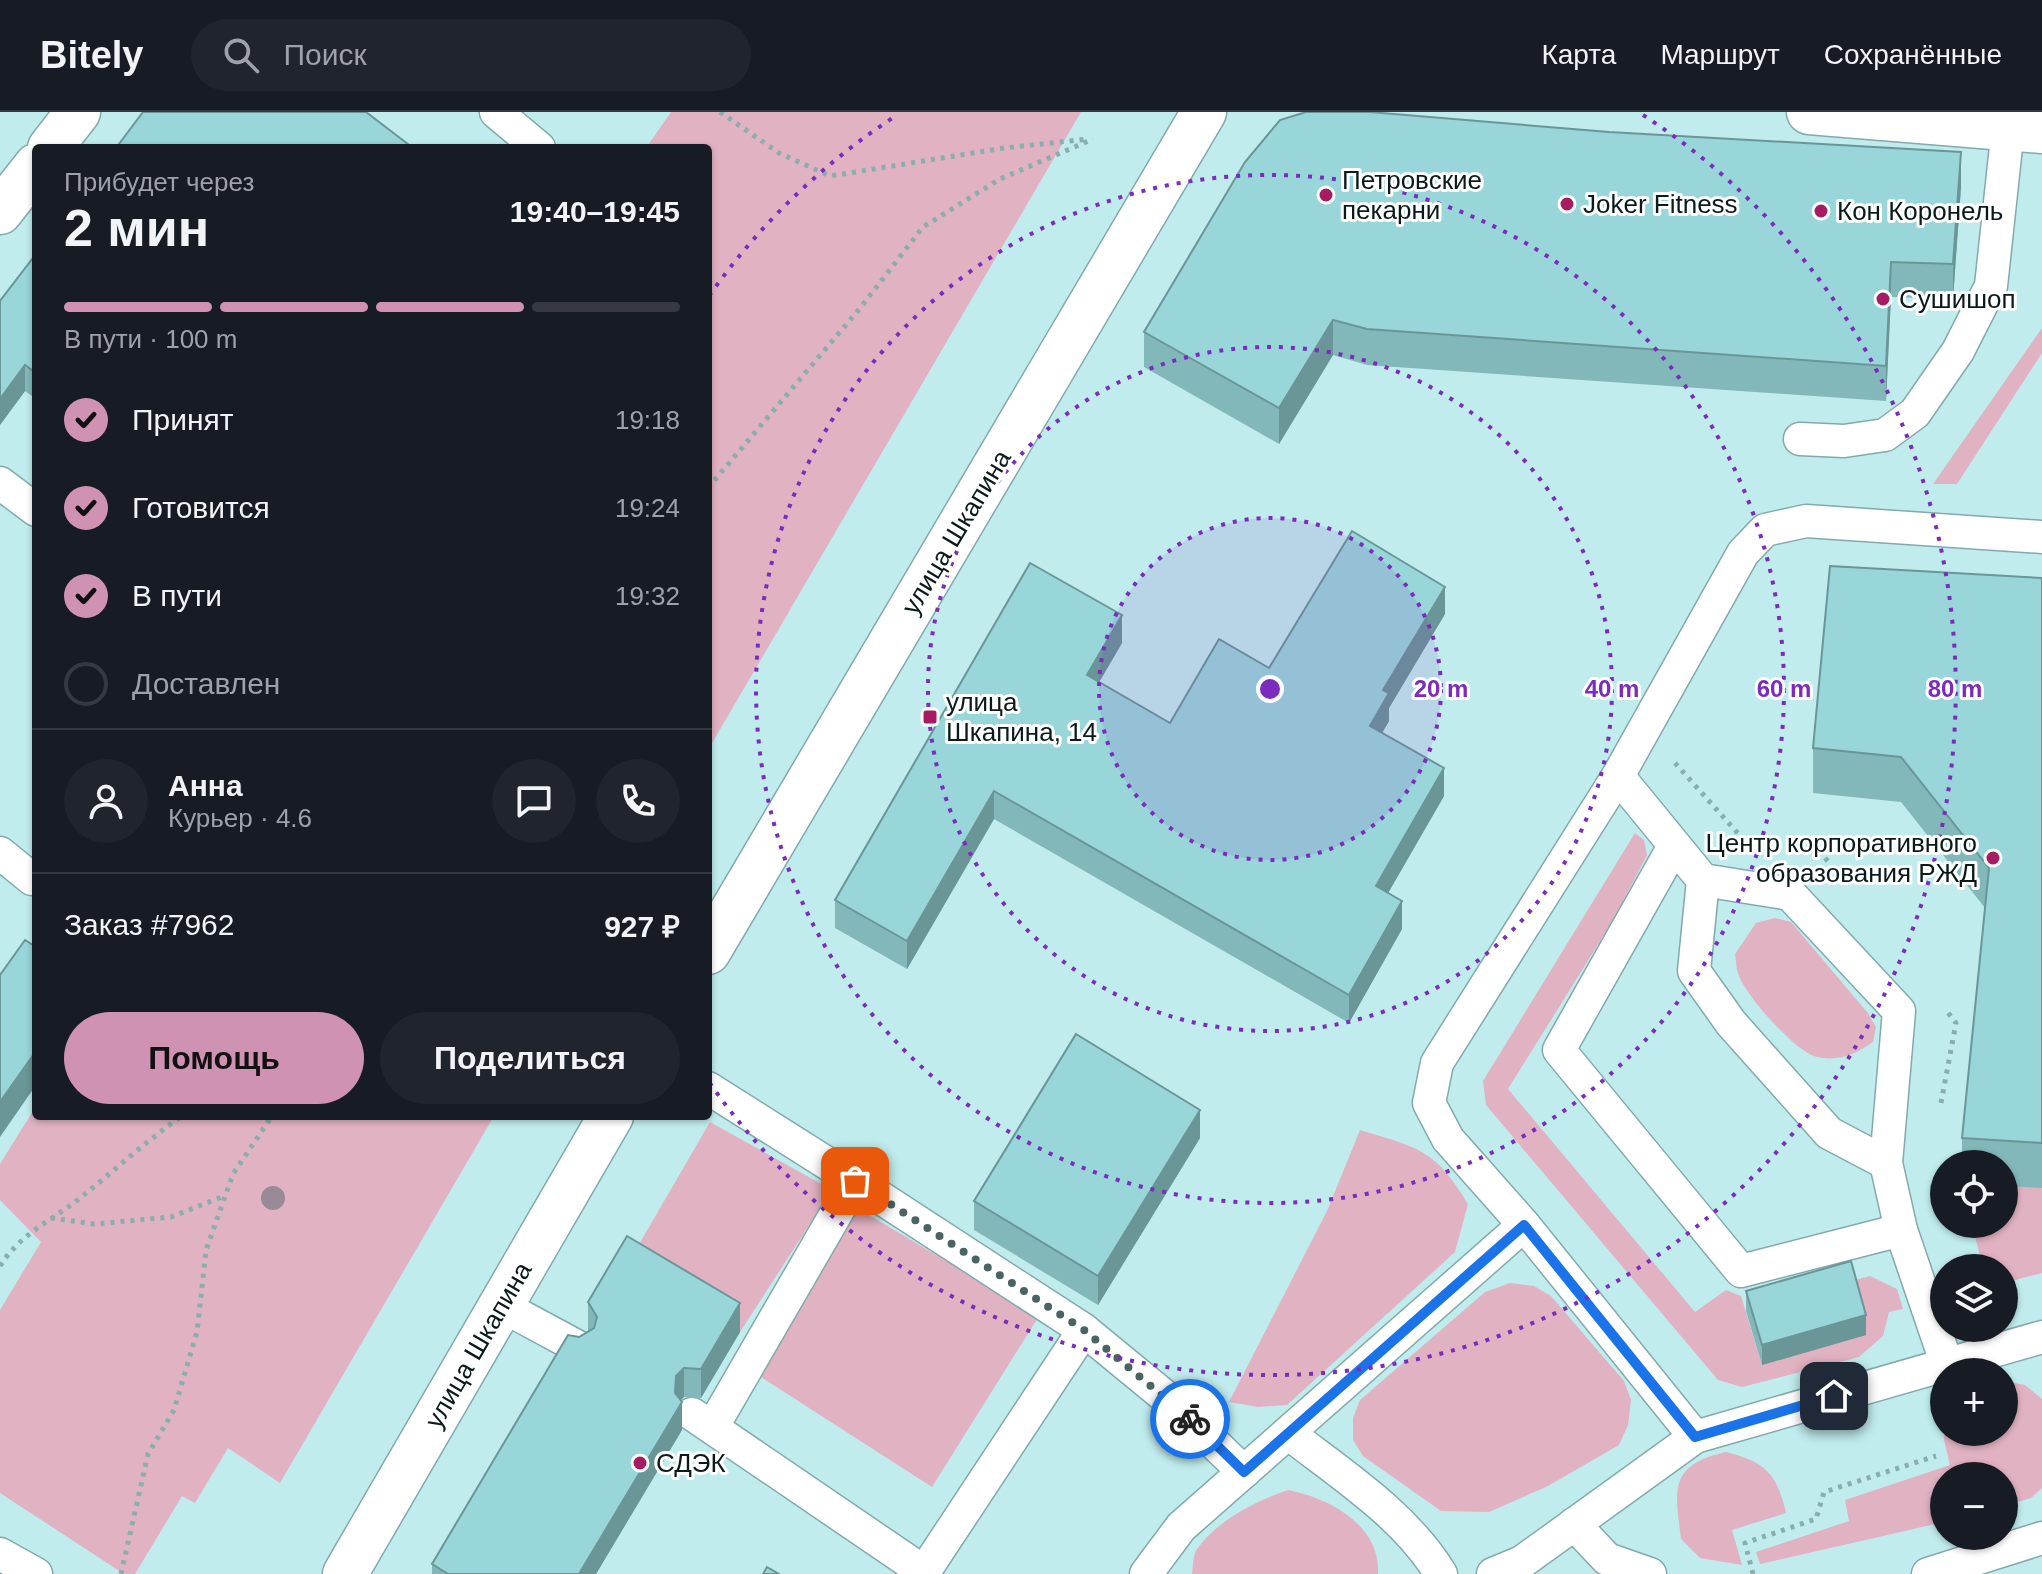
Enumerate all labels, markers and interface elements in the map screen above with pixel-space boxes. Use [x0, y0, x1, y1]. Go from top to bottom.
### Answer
search box [191, 19, 751, 91]
icon: search [219, 33, 263, 77]
text: Bitely [40, 34, 143, 76]
text: Поиск [283, 38, 367, 71]
text: Карта [1541, 39, 1616, 70]
text: Маршрут [1660, 39, 1780, 70]
text: Сохранённые [1824, 39, 2002, 70]
place label: Петровские пекарни [1342, 165, 1482, 225]
text: Прибудет через [64, 167, 254, 197]
marker: Петровские пекарни [1317, 186, 1335, 204]
place label: Joker Fitness [1583, 189, 1738, 219]
text: 19:40–19:45 [510, 195, 680, 228]
marker: Joker Fitness [1558, 195, 1576, 213]
place label: Кон Коронель [1837, 196, 2003, 226]
text: 2 мин [64, 199, 209, 257]
marker: Кон Коронель [1812, 202, 1830, 220]
place label: Сушишоп [1899, 284, 2016, 314]
marker: Сушишоп [1874, 290, 1892, 308]
text: В пути · 100 m [64, 324, 237, 354]
icon: check [64, 398, 108, 442]
text: Принят [132, 403, 234, 436]
text: 19:18 [615, 405, 680, 435]
street label: улица Шкапина [895, 444, 1017, 620]
icon: check [64, 486, 108, 530]
text: Готовится [132, 491, 270, 524]
text: 19:24 [615, 493, 680, 523]
icon: check [64, 574, 108, 618]
text: В пути [132, 579, 222, 612]
text: 19:32 [615, 581, 680, 611]
text: Доставлен [132, 667, 280, 700]
centre of rings [1256, 675, 1284, 703]
text: 20 m [1414, 675, 1468, 702]
text: 40 m [1585, 675, 1639, 702]
text: 60 m [1757, 675, 1811, 702]
text: 80 m [1928, 675, 1982, 702]
place label: улица Шкапина, 14 [946, 687, 1097, 747]
marker: улица Шкапина, 14 [921, 708, 939, 726]
button: person [64, 759, 148, 843]
button: chat [492, 759, 576, 843]
button: phone [596, 759, 680, 843]
text: Анна [168, 769, 243, 802]
text: Курьер · 4.6 [168, 803, 312, 833]
place label: Центр корпоративного образования РЖД [1705, 828, 1977, 888]
marker: Центр корпоративного образования РЖД [1984, 849, 2002, 867]
text: Заказ #7962 [64, 908, 234, 941]
text: 927 ₽ [604, 910, 680, 943]
button: Помощь [64, 1012, 364, 1104]
button: Поделиться [380, 1012, 680, 1104]
pin [821, 1147, 889, 1215]
map controls [1930, 1150, 2018, 1550]
button: locate [1930, 1150, 2018, 1238]
icon: bag [833, 1159, 877, 1203]
button: layers [1930, 1254, 2018, 1342]
street label: улица Шкапина [418, 1256, 538, 1433]
button: + [1930, 1358, 2018, 1446]
pin [1800, 1362, 1868, 1430]
icon: home [1812, 1374, 1856, 1418]
courier [1150, 1379, 1230, 1459]
icon: bike [1168, 1397, 1212, 1441]
place label: СДЭК [656, 1448, 726, 1478]
marker: СДЭК [631, 1454, 649, 1472]
button: − [1930, 1462, 2018, 1550]

